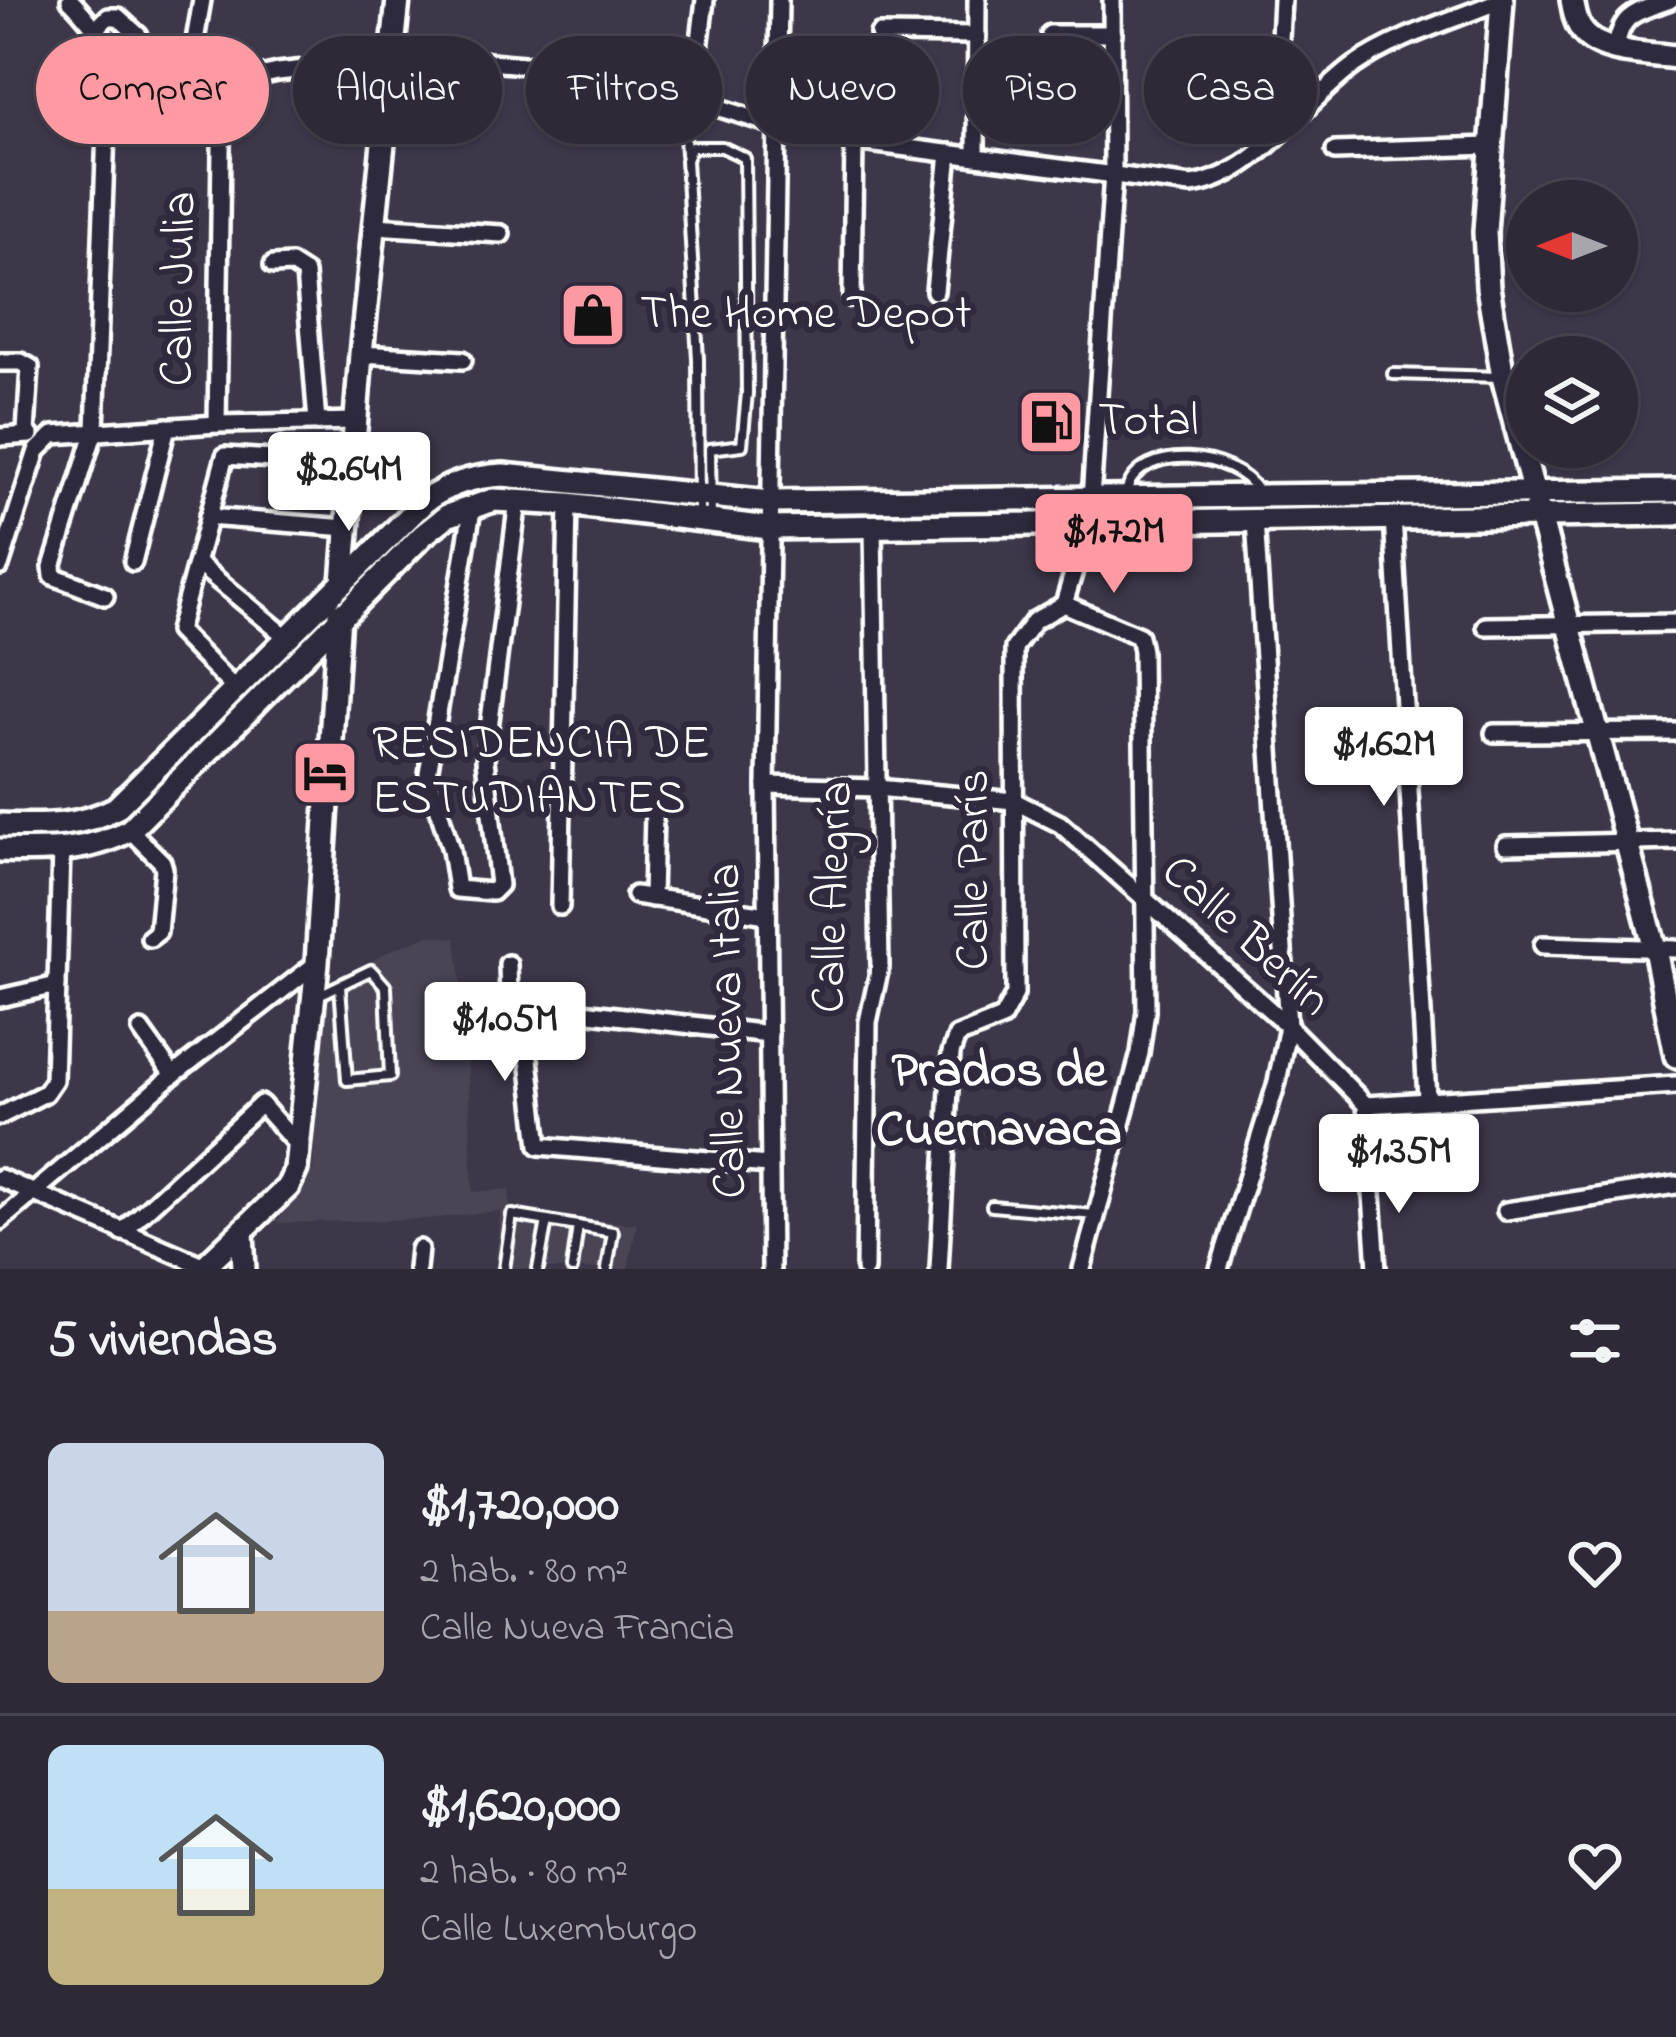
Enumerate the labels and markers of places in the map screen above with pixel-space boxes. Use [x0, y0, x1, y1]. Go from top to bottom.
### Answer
shop icon: The Home Depot [558, 280, 628, 350]
place label: The Home Depot [640, 280, 971, 350]
fuel station icon: Total [1016, 387, 1086, 457]
place label: Total [1098, 387, 1199, 457]
pin: $2.64M [251, 432, 447, 534]
pin: $1.72M [1016, 494, 1212, 596]
pin: $1.62M [1286, 707, 1482, 809]
place label: RESIDENCIA DE ESTUDIANTES [372, 710, 710, 835]
hotel icon: RESIDENCIA DE ESTUDIANTES [290, 738, 360, 808]
pin: $1.05M [407, 982, 603, 1084]
pin: $1.35M [1301, 1114, 1497, 1216]

